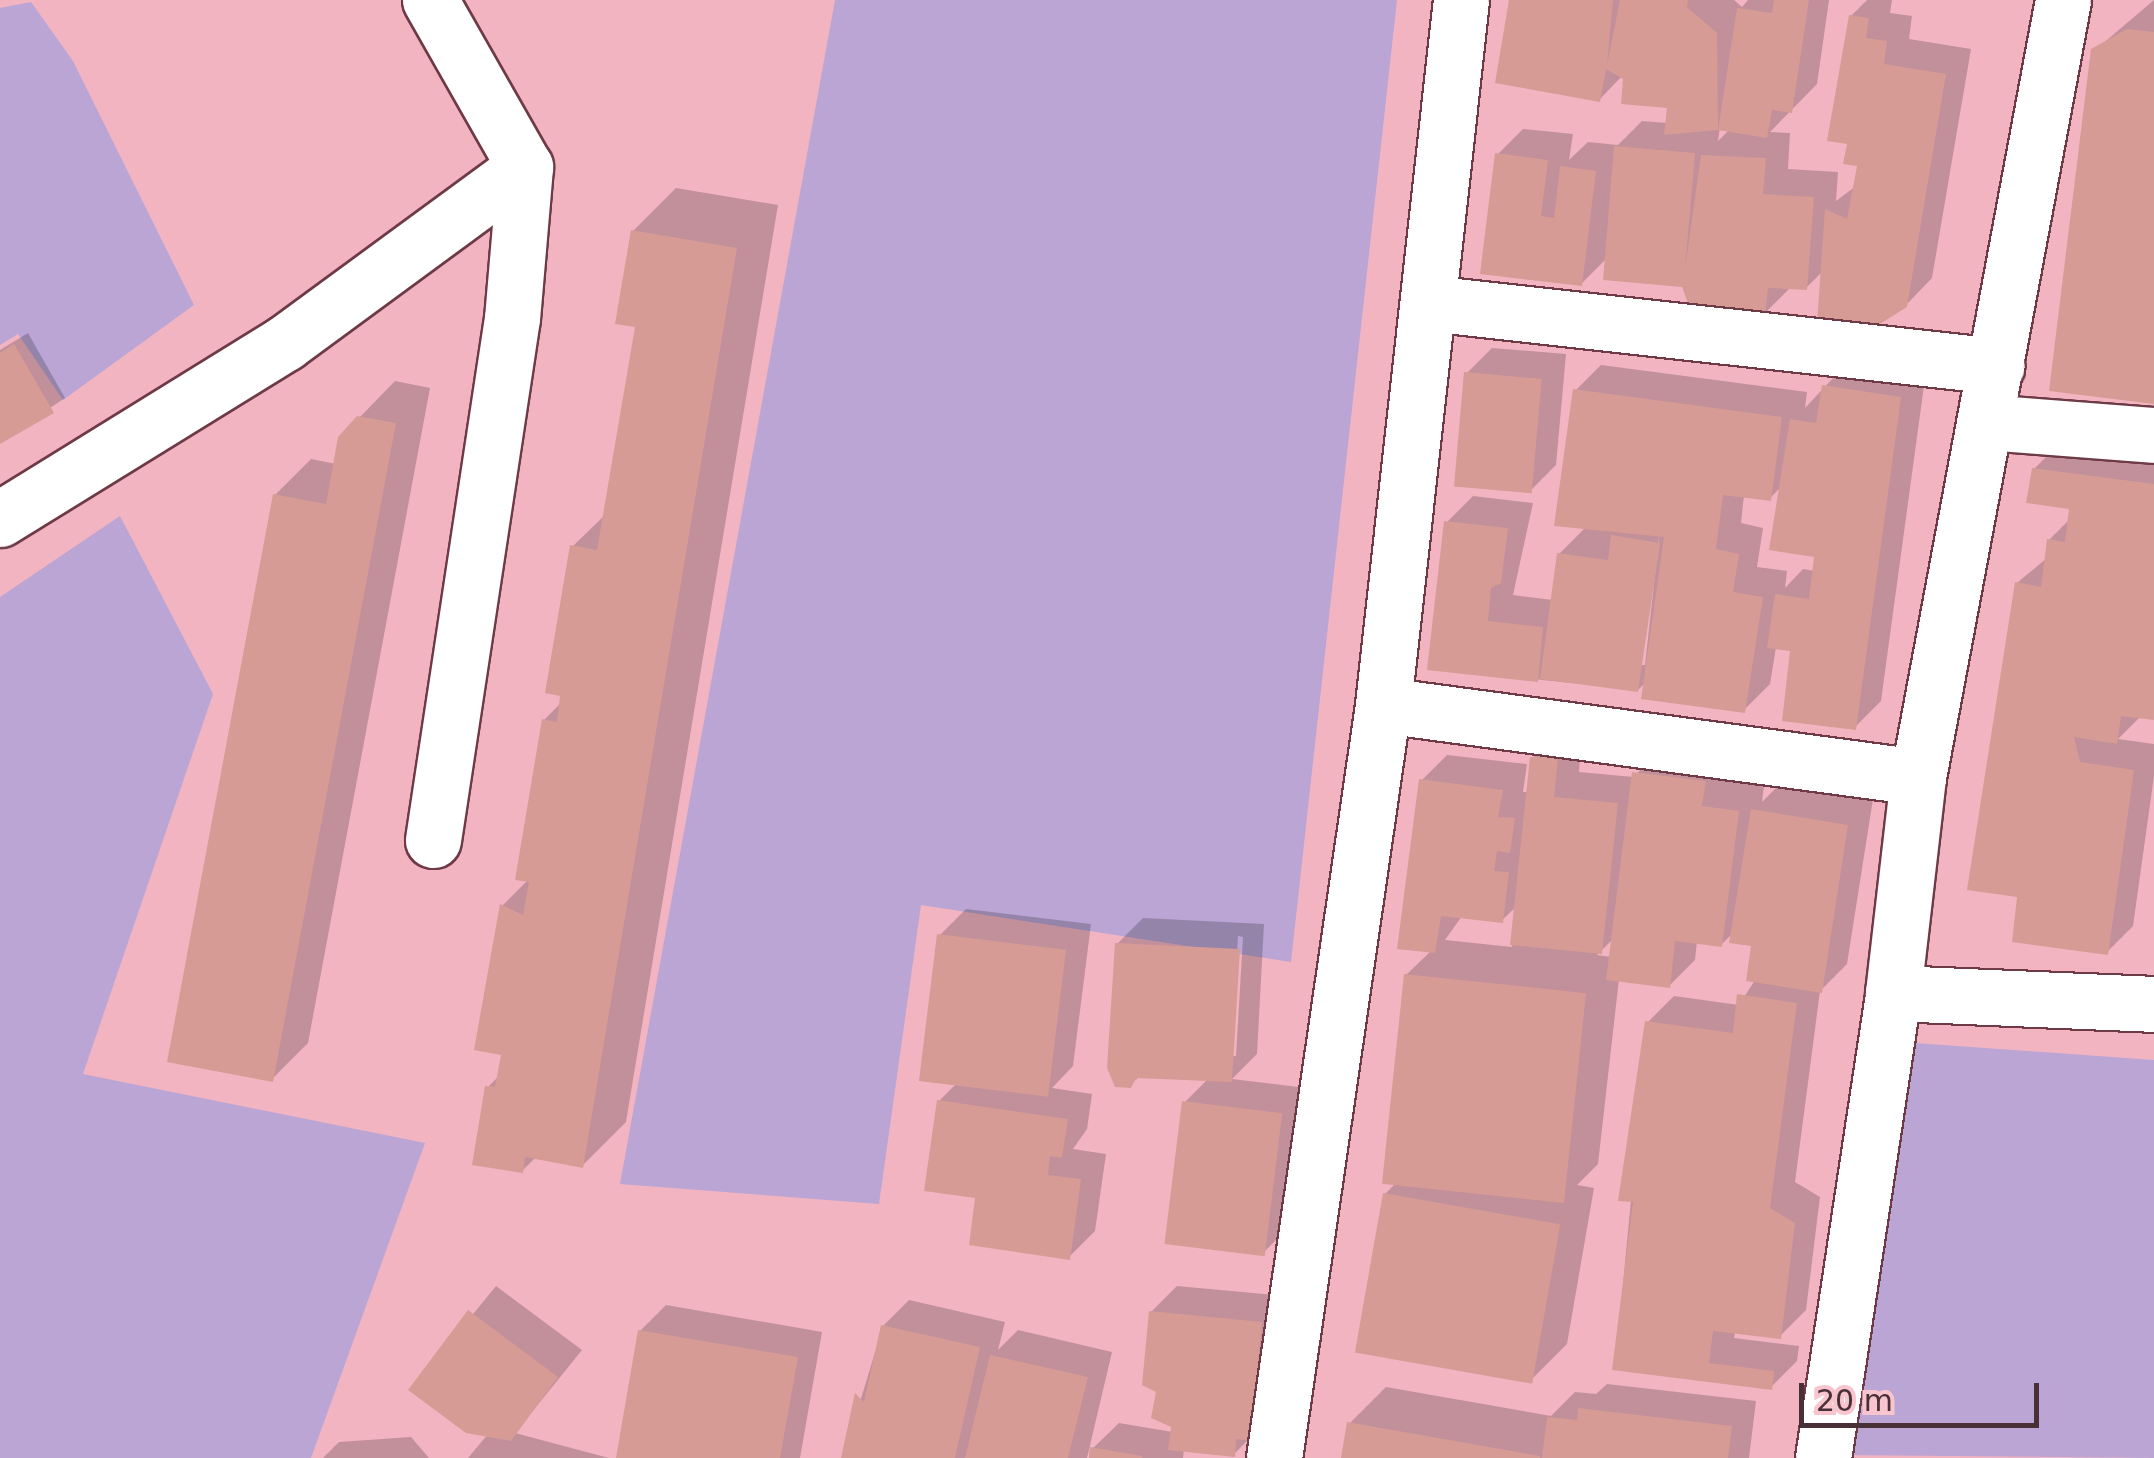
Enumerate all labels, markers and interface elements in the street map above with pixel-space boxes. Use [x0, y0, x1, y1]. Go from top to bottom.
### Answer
scale bar [1804, 1363, 2044, 1425]
text: 20 m [1816, 1383, 1893, 1418]

